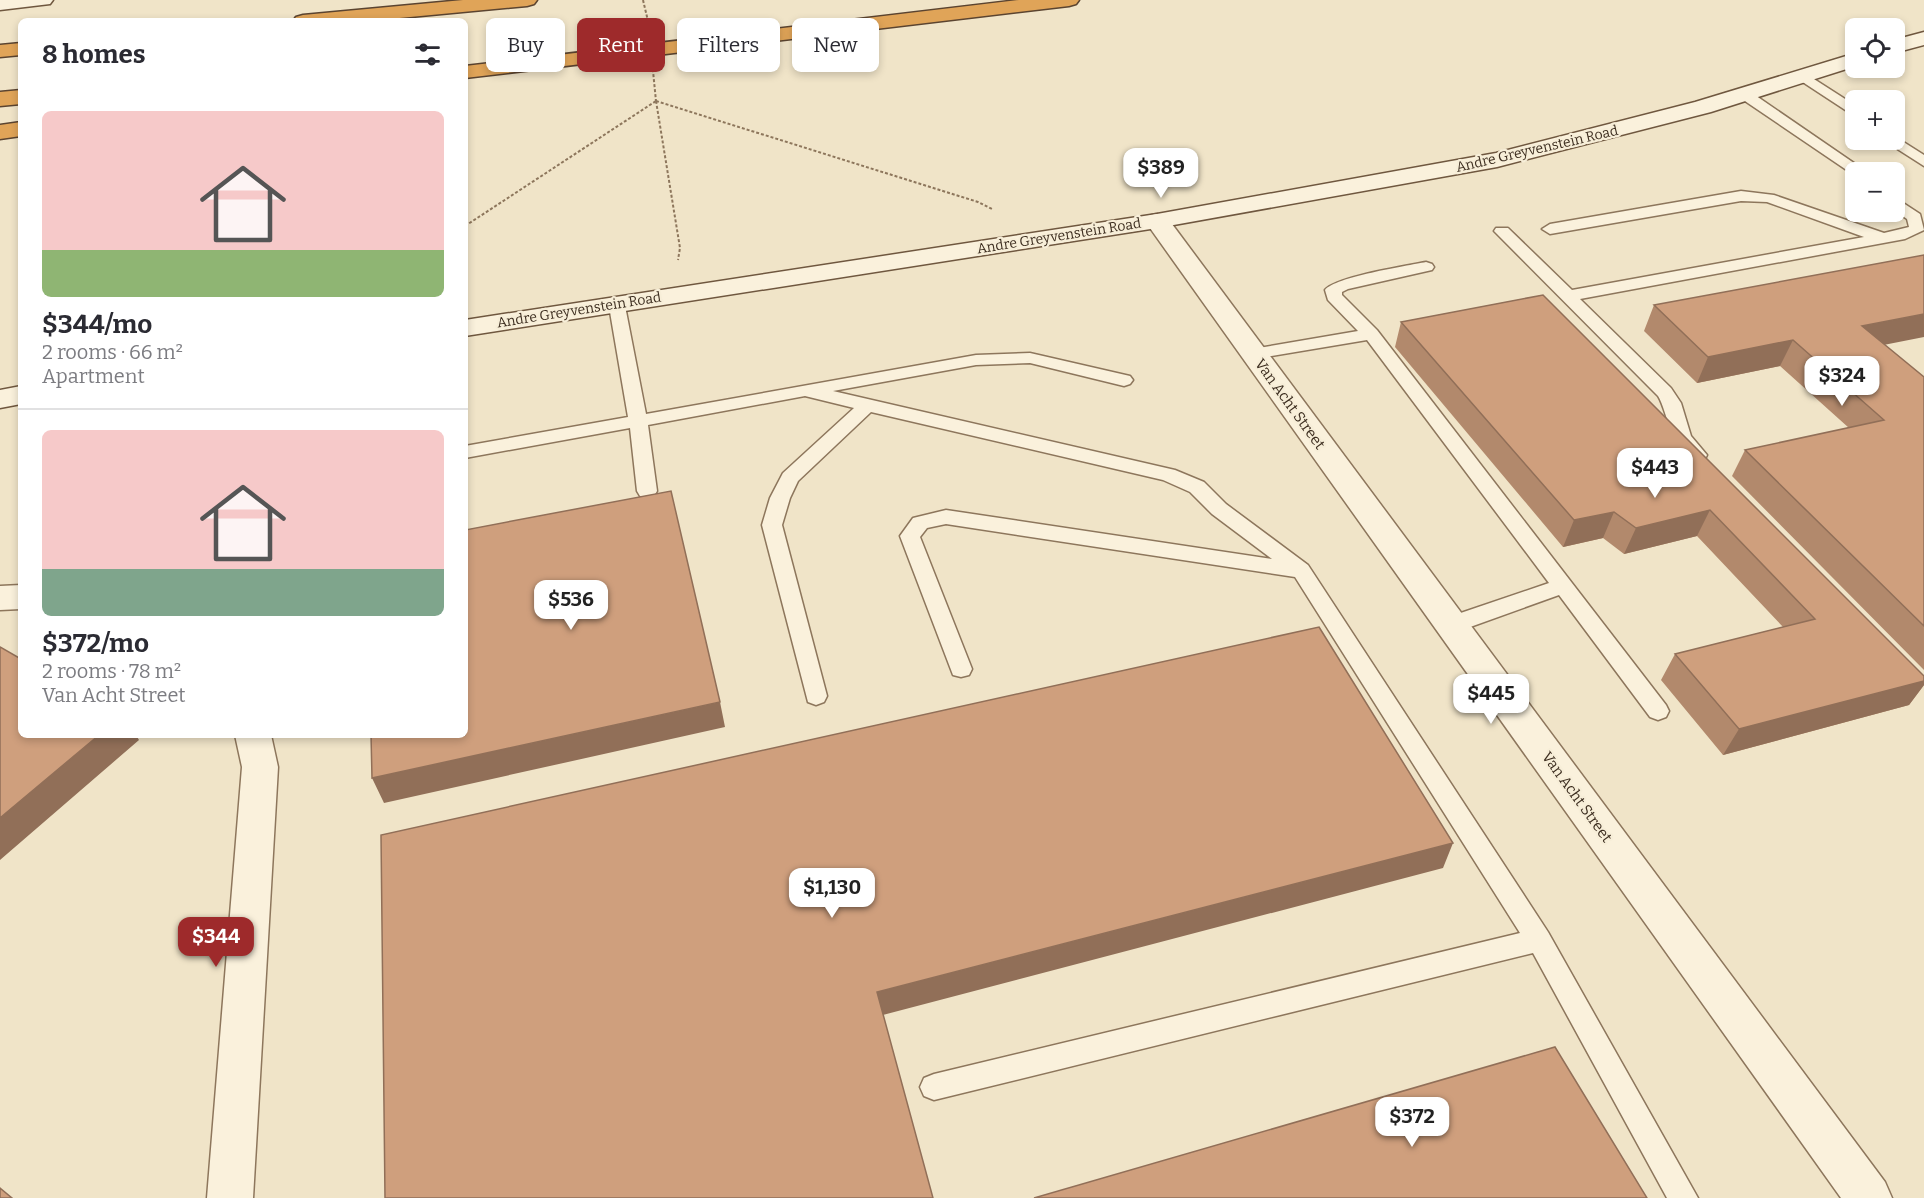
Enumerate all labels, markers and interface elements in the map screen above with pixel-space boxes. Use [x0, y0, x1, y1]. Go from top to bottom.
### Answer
chip: Buy [486, 18, 565, 72]
chip: Rent [577, 18, 665, 72]
chip: Filters [677, 18, 780, 72]
chip: New [792, 18, 879, 72]
map controls [1845, 18, 1905, 222]
button: locate [1845, 18, 1905, 78]
icon: filters [411, 38, 444, 71]
text: 8 homes [42, 39, 146, 70]
button: + [1845, 90, 1905, 150]
street label: Andre Greyvenstein Road [1454, 122, 1620, 176]
pin: $389 [1125, 148, 1197, 199]
icon: home [189, 150, 297, 258]
text: $389 [1137, 155, 1185, 179]
button: − [1845, 162, 1905, 222]
street label: Andre Greyvenstein Road [976, 215, 1142, 257]
street label: Andre Greyvenstein Road [496, 289, 662, 331]
text: $344/mo [42, 309, 152, 340]
text: 2 rooms · 66 m² [42, 340, 183, 364]
street label: Van Acht Street [1251, 355, 1329, 453]
pin: $324 [1806, 356, 1878, 407]
text: $324 [1818, 363, 1866, 387]
text: Apartment [42, 364, 145, 388]
pin: $443 [1619, 448, 1691, 499]
text: $443 [1631, 455, 1679, 479]
icon: home [189, 469, 297, 577]
pin: $536 [535, 580, 607, 631]
text: $536 [548, 587, 594, 611]
text: $372/mo [42, 628, 149, 659]
text: 2 rooms · 78 m² [42, 659, 181, 683]
pin: $445 [1455, 674, 1527, 725]
text: $445 [1467, 681, 1515, 705]
text: Van Acht Street [42, 683, 186, 707]
street label: Van Acht Street [1538, 748, 1616, 846]
pin: $1,130 [783, 868, 881, 919]
text: $1,130 [803, 875, 861, 899]
pin: $344 [180, 917, 252, 968]
text: $344 [192, 924, 240, 948]
pin: $372 [1376, 1097, 1448, 1148]
text: $372 [1389, 1104, 1435, 1128]

